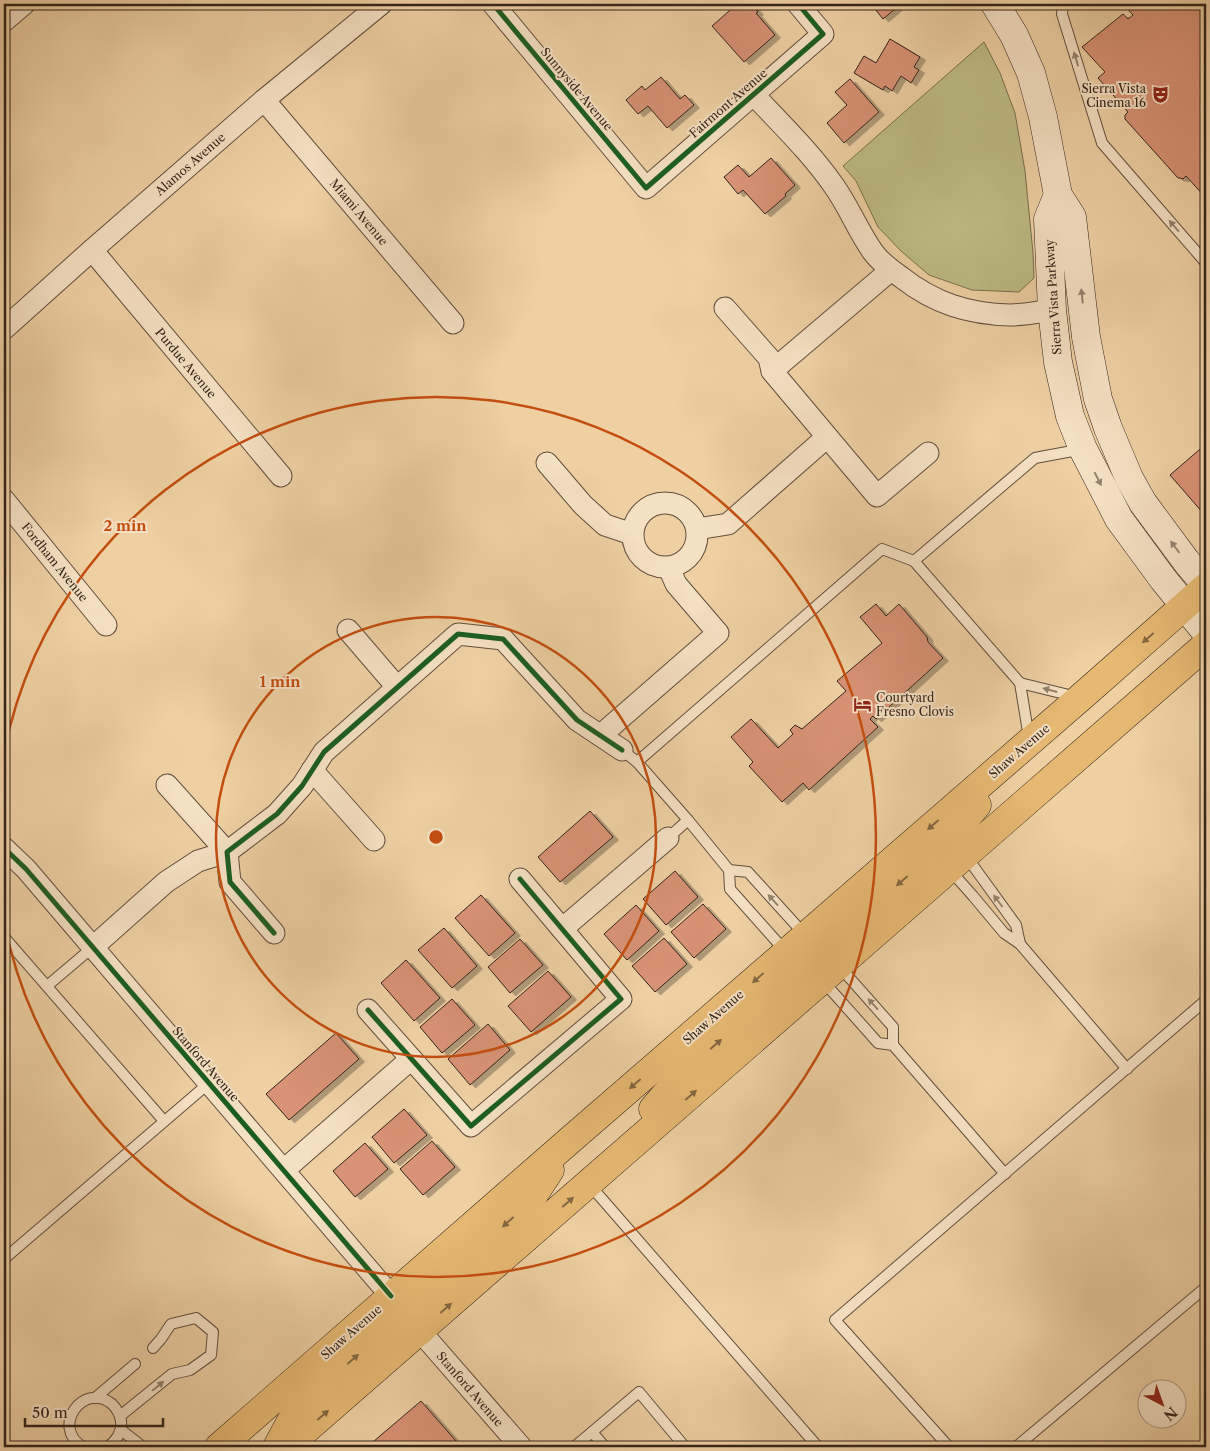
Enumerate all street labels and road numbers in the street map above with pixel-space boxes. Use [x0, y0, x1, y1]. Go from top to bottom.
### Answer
street label: Sunnyside Avenue [538, 44, 616, 134]
street label: Fairmont Avenue [686, 65, 770, 141]
street label: Alamos Avenue [151, 129, 228, 199]
street label: Miami Avenue [327, 176, 391, 249]
street label: Sierra Vista Parkway [1041, 238, 1065, 355]
street label: Purdue Avenue [152, 325, 220, 401]
street label: Fordham Avenue [19, 519, 92, 605]
street label: Shaw Avenue [986, 720, 1053, 781]
street label: Shaw Avenue [680, 986, 747, 1047]
street label: Stanford Avenue [169, 1023, 243, 1105]
street label: Shaw Avenue [318, 1301, 385, 1362]
street label: Stanford Avenue [433, 1348, 507, 1430]

